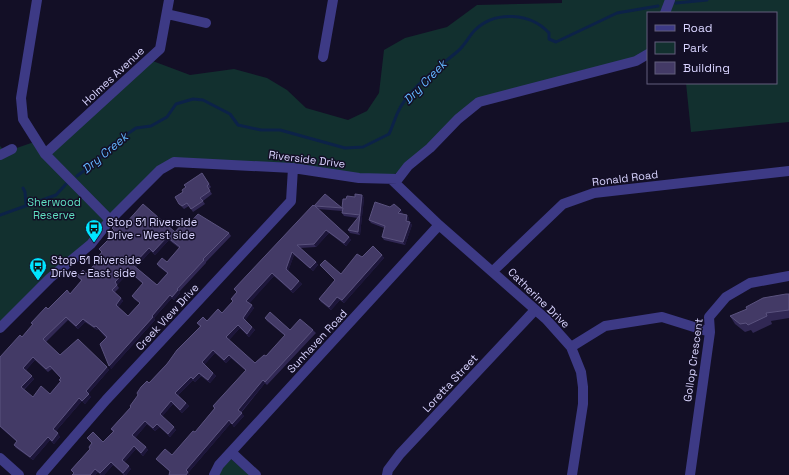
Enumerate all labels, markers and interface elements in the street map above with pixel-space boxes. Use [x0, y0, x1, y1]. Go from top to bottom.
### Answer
legend [647, 12, 777, 84]
text: Road [683, 20, 712, 36]
text: Park [683, 40, 708, 56]
street label: Holmes Avenue [79, 44, 147, 108]
water label: Dry Creek [400, 55, 451, 108]
text: Building [683, 60, 730, 76]
water label: Dry Creek [79, 128, 133, 177]
street label: Riverside Drive [268, 147, 346, 171]
street label: Ronald Road [591, 167, 659, 189]
park label: Sherwood Reserve [27, 195, 81, 222]
place label: Stop 51 Riverside Drive - West side [107, 215, 197, 242]
bus stop icon: Stop 51 Riverside Drive - West side [84, 218, 104, 243]
place label: Stop 51 Riverside Drive - East side [51, 253, 141, 280]
bus stop icon: Stop 51 Riverside Drive - East side [28, 256, 48, 281]
street label: Catherine Drive [505, 265, 573, 331]
street label: Creek View Drive [132, 281, 202, 353]
street label: Sunhaven Road [284, 306, 350, 376]
street label: Gollop Crescent [680, 317, 706, 403]
street label: Loretta Street [419, 351, 481, 415]

